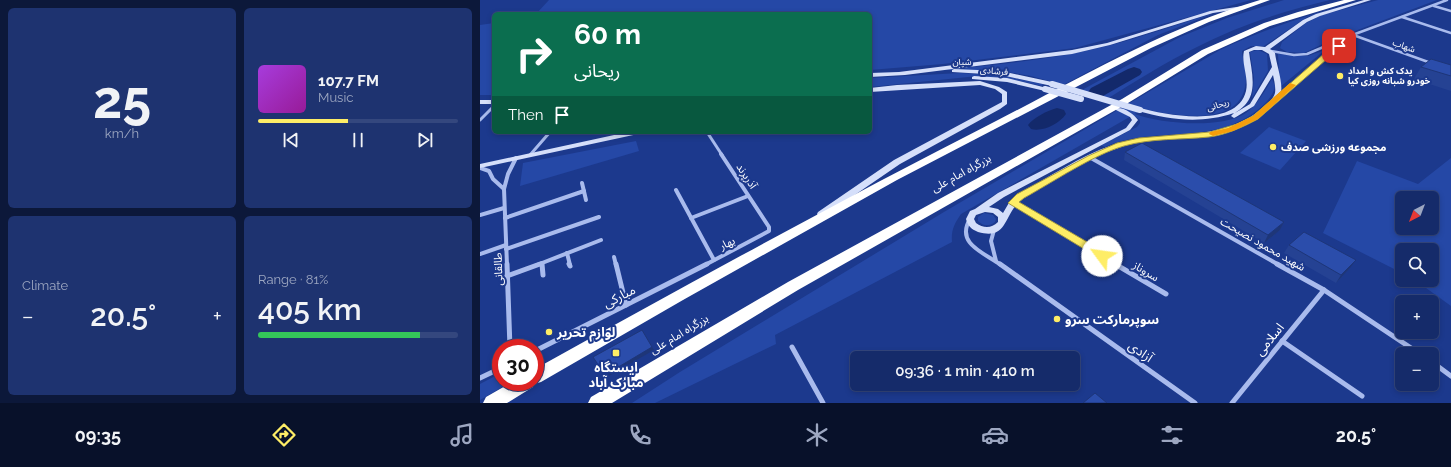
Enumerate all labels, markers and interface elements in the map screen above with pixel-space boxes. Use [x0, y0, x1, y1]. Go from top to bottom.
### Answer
text: 60 m [574, 18, 641, 51]
icon: right [508, 28, 560, 80]
pin [1322, 29, 1356, 63]
icon: arrive [1328, 35, 1350, 57]
street label: شهاب [1391, 37, 1417, 55]
street label: شیان [952, 57, 972, 67]
text: ریحانی [574, 60, 620, 81]
street label: فرشادی [979, 65, 1008, 78]
place label: یدک کش و امداد خودرو شبانه روزی کیا [1348, 66, 1431, 87]
text: 25 [93, 69, 151, 130]
marker: یدک کش و امداد خودرو شبانه روزی کیا [1335, 71, 1345, 81]
text: 107.7 FM [318, 72, 379, 90]
text: Music [318, 90, 353, 105]
street label: ریحانی [1206, 97, 1231, 114]
icon: arrive [551, 104, 573, 126]
text: Then [508, 106, 543, 124]
text: km/h [105, 126, 139, 141]
icon: previous [280, 129, 302, 151]
icon: pause [347, 129, 369, 151]
icon: next [414, 129, 436, 151]
place label: مجموعه ورزشی صدف [1281, 141, 1386, 154]
marker: مجموعه ورزشی صدف [1268, 142, 1278, 152]
street label: بزرگراه امام علی [929, 152, 994, 196]
street label: آذرپرند [733, 161, 760, 193]
north arrow [1395, 191, 1439, 235]
map controls [1395, 191, 1439, 391]
street label: شهید محمود نصیحت [1218, 215, 1308, 274]
street label: بهار [716, 234, 737, 253]
position arrow [1081, 235, 1123, 277]
button: search [1395, 243, 1439, 287]
street label: طالقانی [491, 252, 506, 286]
street label: سروناز [1129, 258, 1161, 284]
text: Range · 81% [258, 272, 328, 287]
text: Climate [22, 278, 68, 293]
street label: مبارکی [601, 282, 638, 312]
text: 405 km [258, 292, 362, 327]
button: + [1395, 295, 1439, 339]
text: 20.5° [90, 298, 156, 333]
text: − [22, 303, 34, 329]
text: + [213, 303, 222, 329]
street label: بزرگراه امام علی [648, 312, 711, 358]
place label: سوپرمارکت سرو [1065, 312, 1159, 328]
marker: سوپرمارکت سرو [1052, 314, 1062, 324]
street label: اسلامی [1252, 320, 1288, 359]
place label: لوازم تحریر [556, 325, 616, 342]
marker: لوازم تحریر [544, 327, 554, 337]
street label: آزادی [1125, 338, 1157, 367]
speed limit sign: 30 [492, 339, 544, 391]
button: − [1395, 347, 1439, 391]
marker: ایستگاه مبارک آباد [611, 348, 621, 358]
place label: ایستگاه مبارک آباد [589, 360, 643, 390]
text: 09:36 · 1 min · 410 m [895, 362, 1035, 380]
icon: directions [270, 421, 298, 449]
icon: music [448, 421, 476, 449]
icon: phone [626, 421, 654, 449]
icon: climate [803, 421, 831, 449]
icon: car [981, 421, 1009, 449]
icon: filters [1158, 421, 1186, 449]
text: 09:35 [75, 425, 121, 446]
text: 20.5° [1336, 425, 1376, 446]

